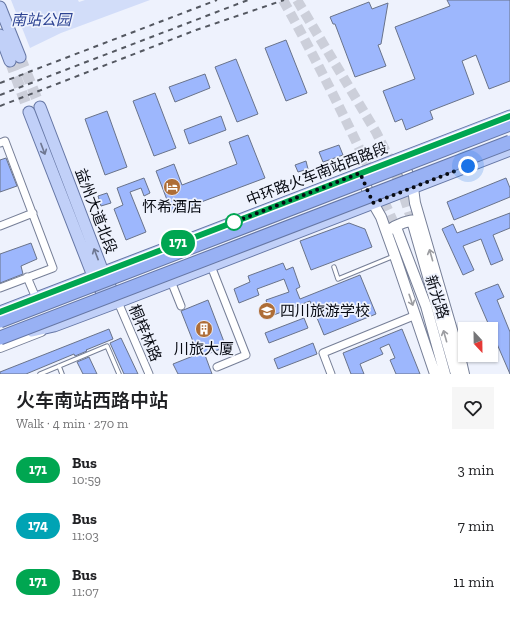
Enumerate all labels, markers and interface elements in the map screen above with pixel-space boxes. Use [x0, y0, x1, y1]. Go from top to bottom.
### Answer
park label: 南站公园 [11, 11, 73, 29]
street label: 中环路火车南站西路段 [244, 139, 390, 209]
one-way arrow [40, 142, 48, 154]
your location [458, 156, 478, 176]
street label: 益州大道北段 [71, 166, 121, 256]
hotel icon: 怀希酒店 [162, 177, 182, 197]
place label: 怀希酒店 [142, 198, 202, 216]
unlabelled marker [225, 213, 243, 231]
line badge: 171 [155, 230, 201, 256]
text: 171 [169, 234, 187, 251]
one-way arrow [92, 248, 100, 260]
one-way arrow [427, 249, 434, 262]
street label: 新光路 [421, 273, 453, 321]
one-way arrow [407, 294, 415, 306]
school or university icon: 四川旅游学校 [257, 301, 277, 321]
street label: 桐梓林路 [125, 302, 165, 364]
place label: 四川旅游学校 [280, 302, 370, 320]
building icon: 川旅大厦 [194, 319, 214, 339]
north arrow [458, 322, 498, 362]
map controls [458, 322, 498, 362]
one-way arrow [441, 330, 448, 343]
place label: 川旅大厦 [174, 340, 234, 358]
button: heart [452, 387, 494, 429]
text: 火车南站西路中站 [16, 389, 168, 412]
text: Walk · 4 min · 270 m [16, 416, 128, 431]
text: Bus [72, 454, 97, 472]
text: 171 [29, 461, 47, 478]
text: 3 min [458, 461, 494, 479]
text: 10:59 [72, 472, 101, 487]
text: Bus [72, 510, 97, 528]
text: 174 [28, 517, 48, 534]
text: 7 min [458, 517, 494, 535]
text: 11:03 [72, 528, 99, 543]
text: Bus [72, 566, 97, 584]
text: 171 [29, 573, 47, 590]
text: 11 min [453, 573, 494, 591]
text: 11:07 [72, 584, 99, 599]

